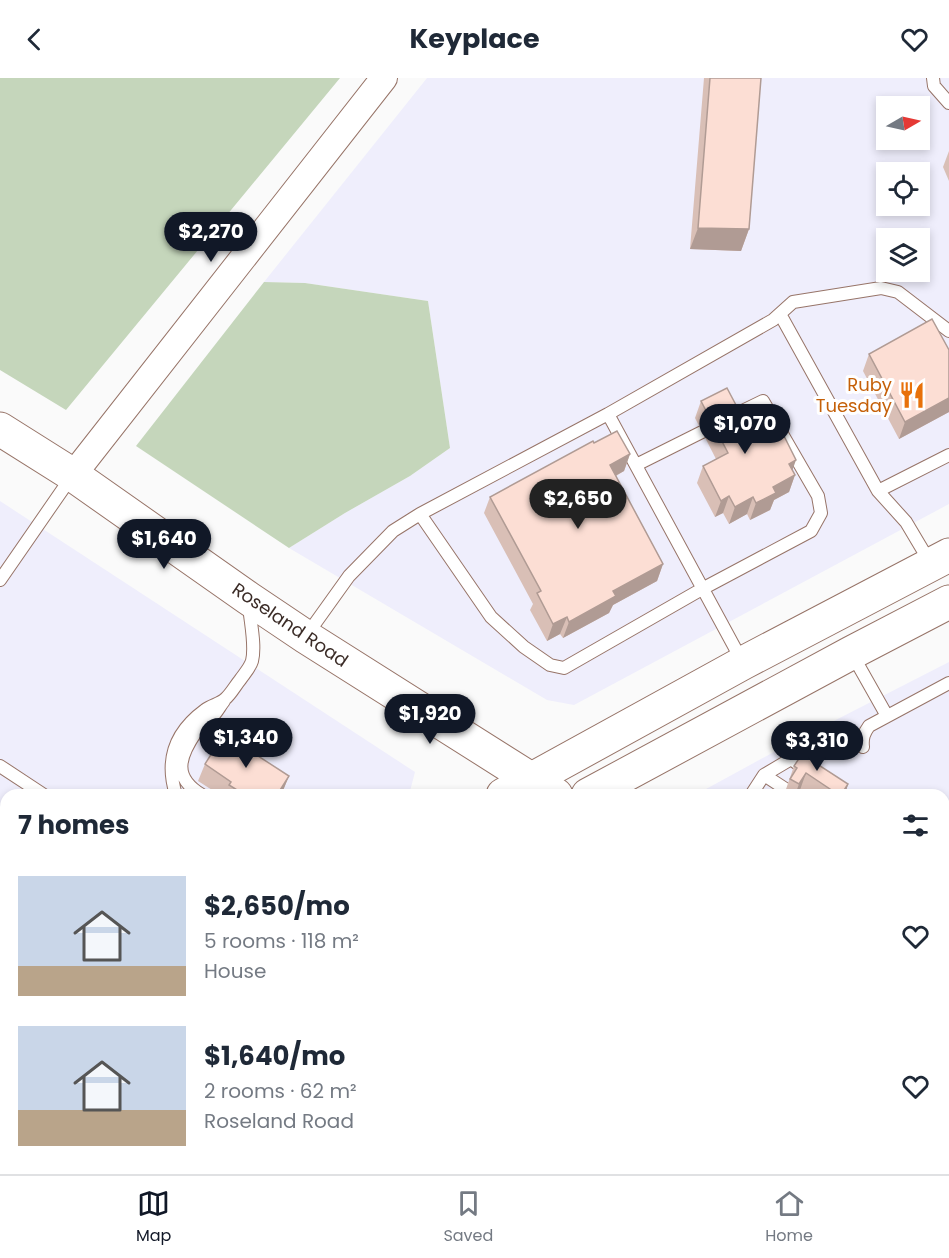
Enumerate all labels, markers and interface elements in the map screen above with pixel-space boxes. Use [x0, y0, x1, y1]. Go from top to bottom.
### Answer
text: Keyplace [409, 20, 540, 57]
icon: back [18, 23, 51, 56]
icon: heart [898, 23, 931, 56]
north arrow [876, 96, 930, 150]
map controls [876, 96, 930, 282]
button: locate [876, 162, 930, 216]
pin: $2,270 [162, 212, 260, 263]
text: $2,270 [178, 217, 244, 245]
button: layers [876, 228, 930, 282]
place label: Ruby Tuesday [816, 372, 892, 418]
restaurant icon: Ruby Tuesday [897, 380, 927, 410]
pin: $1,070 [696, 404, 794, 455]
text: $1,070 [713, 409, 777, 437]
pin: $2,650 [529, 479, 627, 530]
text: $2,650 [543, 484, 613, 512]
pin: $1,640 [115, 519, 213, 570]
text: $1,640 [131, 524, 197, 552]
street label: Roseland Road [227, 576, 353, 673]
pin: $1,920 [381, 694, 479, 745]
text: $1,920 [398, 699, 462, 727]
pin: $1,340 [197, 718, 295, 769]
pin: $3,310 [768, 721, 866, 772]
text: $1,340 [213, 723, 279, 751]
text: $3,310 [785, 726, 849, 754]
text: 7 homes [18, 807, 130, 843]
icon: filters [899, 809, 932, 842]
text: $2,650/mo [204, 888, 350, 924]
icon: home [66, 900, 138, 972]
icon: heart [899, 920, 932, 953]
text: 5 rooms · 118 m² [204, 927, 359, 955]
text: House [204, 957, 266, 985]
text: $1,640/mo [204, 1038, 345, 1074]
icon: home [66, 1050, 138, 1122]
icon: heart [899, 1070, 932, 1103]
text: 2 rooms · 62 m² [204, 1077, 357, 1105]
text: Roseland Road [204, 1107, 354, 1135]
tab: Map [136, 1187, 171, 1248]
tab: Saved [443, 1187, 493, 1248]
tab: Home [765, 1187, 813, 1248]

